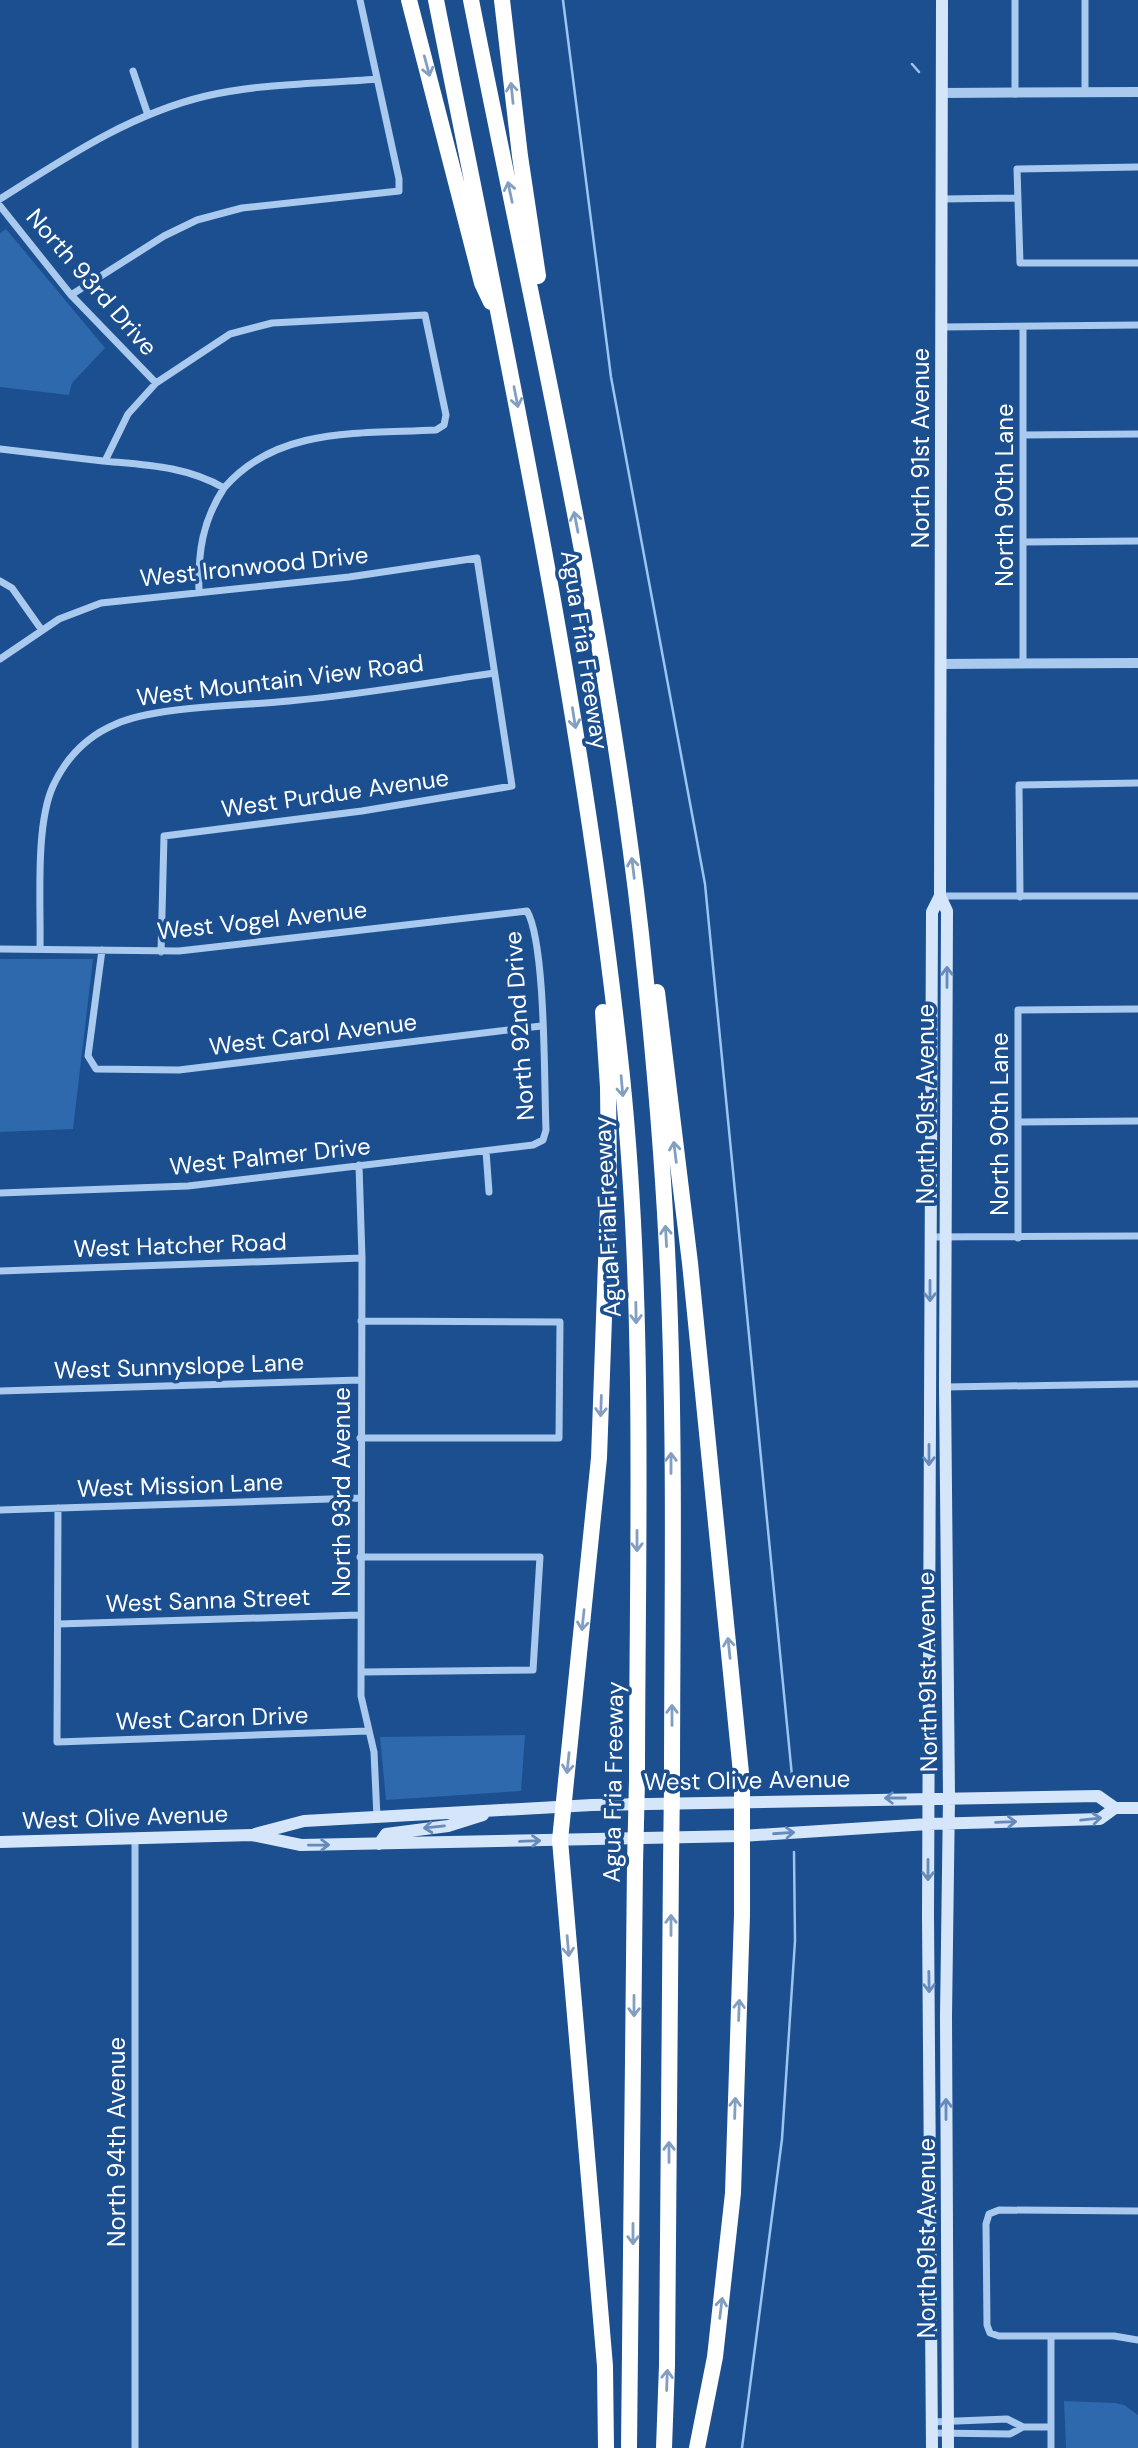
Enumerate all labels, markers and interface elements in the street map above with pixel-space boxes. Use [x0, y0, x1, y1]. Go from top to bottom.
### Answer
one-way arrow [421, 54, 434, 77]
one-way arrow [505, 83, 518, 105]
one-way arrow [503, 181, 517, 204]
street label: North 93rd Drive [20, 202, 164, 362]
street label: North 91st Avenue [905, 348, 936, 548]
one-way arrow [510, 385, 524, 408]
street label: North 90th Lane [989, 403, 1020, 587]
one-way arrow [569, 511, 582, 534]
street label: West Ironwood Drive [138, 539, 370, 593]
street label: Agua Fria Freeway [554, 548, 616, 752]
street label: West Mountain View Road [135, 647, 425, 713]
one-way arrow [568, 706, 581, 728]
street label: West Purdue Avenue [219, 762, 451, 824]
one-way arrow [626, 857, 639, 880]
street label: West Vogel Avenue [155, 894, 369, 946]
street label: North 92nd Drive [497, 930, 541, 1122]
one-way arrow [940, 966, 954, 989]
street label: North 91st Avenue [910, 1004, 941, 1204]
street label: West Carol Avenue [207, 1006, 419, 1062]
street label: North 90th Lane [984, 1032, 1015, 1216]
one-way arrow [616, 1074, 629, 1097]
street label: Agua Fria Freeway [586, 1116, 628, 1318]
street label: West Palmer Drive [168, 1130, 372, 1182]
one-way arrow [669, 1141, 682, 1163]
one-way arrow [659, 1225, 672, 1248]
street label: West Hatcher Road [73, 1226, 287, 1264]
one-way arrow [923, 1279, 937, 1302]
one-way arrow [629, 1301, 643, 1324]
street label: West Sunnyslope Lane [53, 1346, 305, 1386]
street label: North 93rd Avenue [326, 1387, 357, 1597]
one-way arrow [595, 1394, 608, 1417]
one-way arrow [922, 1443, 936, 1466]
one-way arrow [664, 1452, 678, 1475]
street label: West Mission Lane [76, 1466, 284, 1504]
one-way arrow [630, 1529, 644, 1552]
street label: North 91st Avenue [910, 1572, 944, 1772]
street label: West Sanna Street [105, 1581, 311, 1619]
one-way arrow [576, 1608, 589, 1631]
one-way arrow [722, 1638, 735, 1660]
street label: Agua Fria Freeway [596, 1681, 630, 1883]
street label: West Caron Drive [115, 1699, 309, 1737]
one-way arrow [665, 1704, 679, 1727]
one-way arrow [561, 1751, 574, 1774]
street label: West Olive Avenue [644, 1763, 850, 1797]
one-way arrow [884, 1791, 907, 1805]
street label: West Olive Avenue [21, 1798, 229, 1836]
one-way arrow [1079, 1812, 1102, 1825]
one-way arrow [995, 1815, 1018, 1828]
one-way arrow [423, 1821, 446, 1834]
one-way arrow [772, 1827, 795, 1840]
one-way arrow [518, 1834, 541, 1848]
one-way arrow [307, 1838, 330, 1852]
one-way arrow [921, 1858, 935, 1881]
one-way arrow [664, 1914, 678, 1937]
one-way arrow [562, 1934, 575, 1957]
one-way arrow [923, 1970, 936, 1993]
one-way arrow [627, 1994, 641, 2017]
one-way arrow [732, 1999, 745, 2022]
street label: North 94th Avenue [101, 2037, 132, 2247]
one-way arrow [729, 2096, 742, 2119]
one-way arrow [939, 2098, 953, 2121]
street label: North 91st Avenue [911, 2138, 942, 2338]
one-way arrow [662, 2141, 676, 2164]
one-way arrow [626, 2222, 639, 2245]
one-way arrow [715, 2297, 728, 2320]
one-way arrow [660, 2369, 673, 2392]

